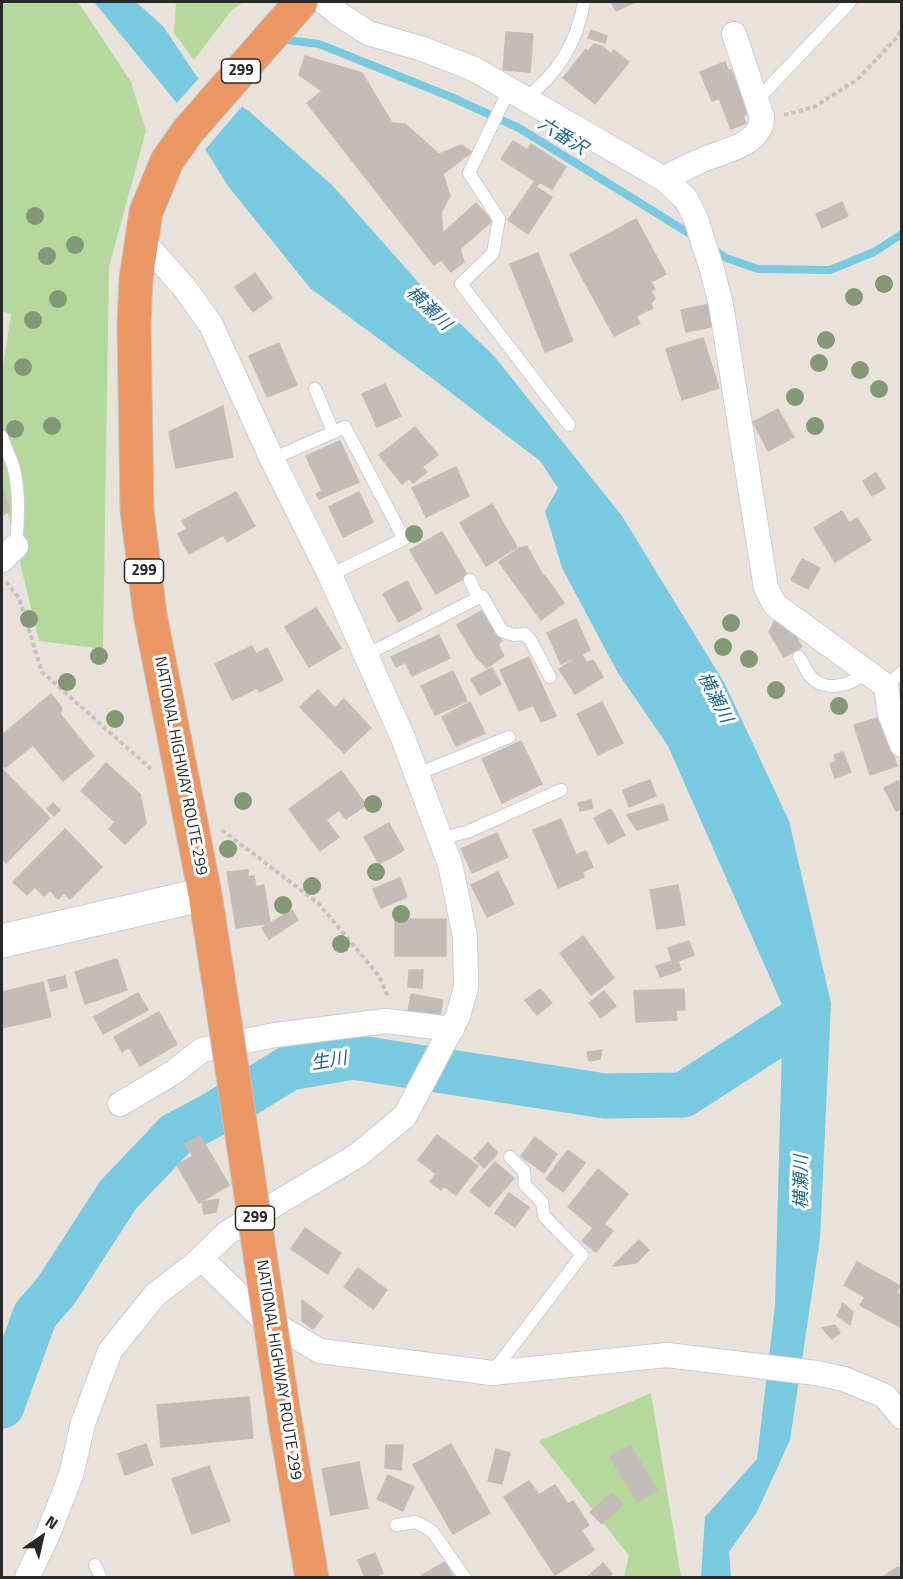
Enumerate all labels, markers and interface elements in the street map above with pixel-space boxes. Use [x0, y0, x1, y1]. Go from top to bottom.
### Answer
road number: 299 [222, 59, 260, 83]
water label: 六番沢 [533, 114, 591, 160]
water label: 横瀬川 [401, 282, 455, 336]
road number: 299 [124, 559, 164, 583]
street label: NATIONAL HIGHWAY ROUTE 299 [149, 655, 211, 877]
water label: 横瀬川 [692, 669, 736, 727]
water label: 生川 [310, 1049, 348, 1075]
water label: 横瀬川 [792, 1155, 814, 1209]
road number: 299 [236, 1206, 274, 1230]
street label: NATIONAL HIGHWAY ROUTE 299 [251, 1259, 305, 1481]
north arrow [12, 1507, 72, 1567]
text: N [41, 1509, 63, 1535]

